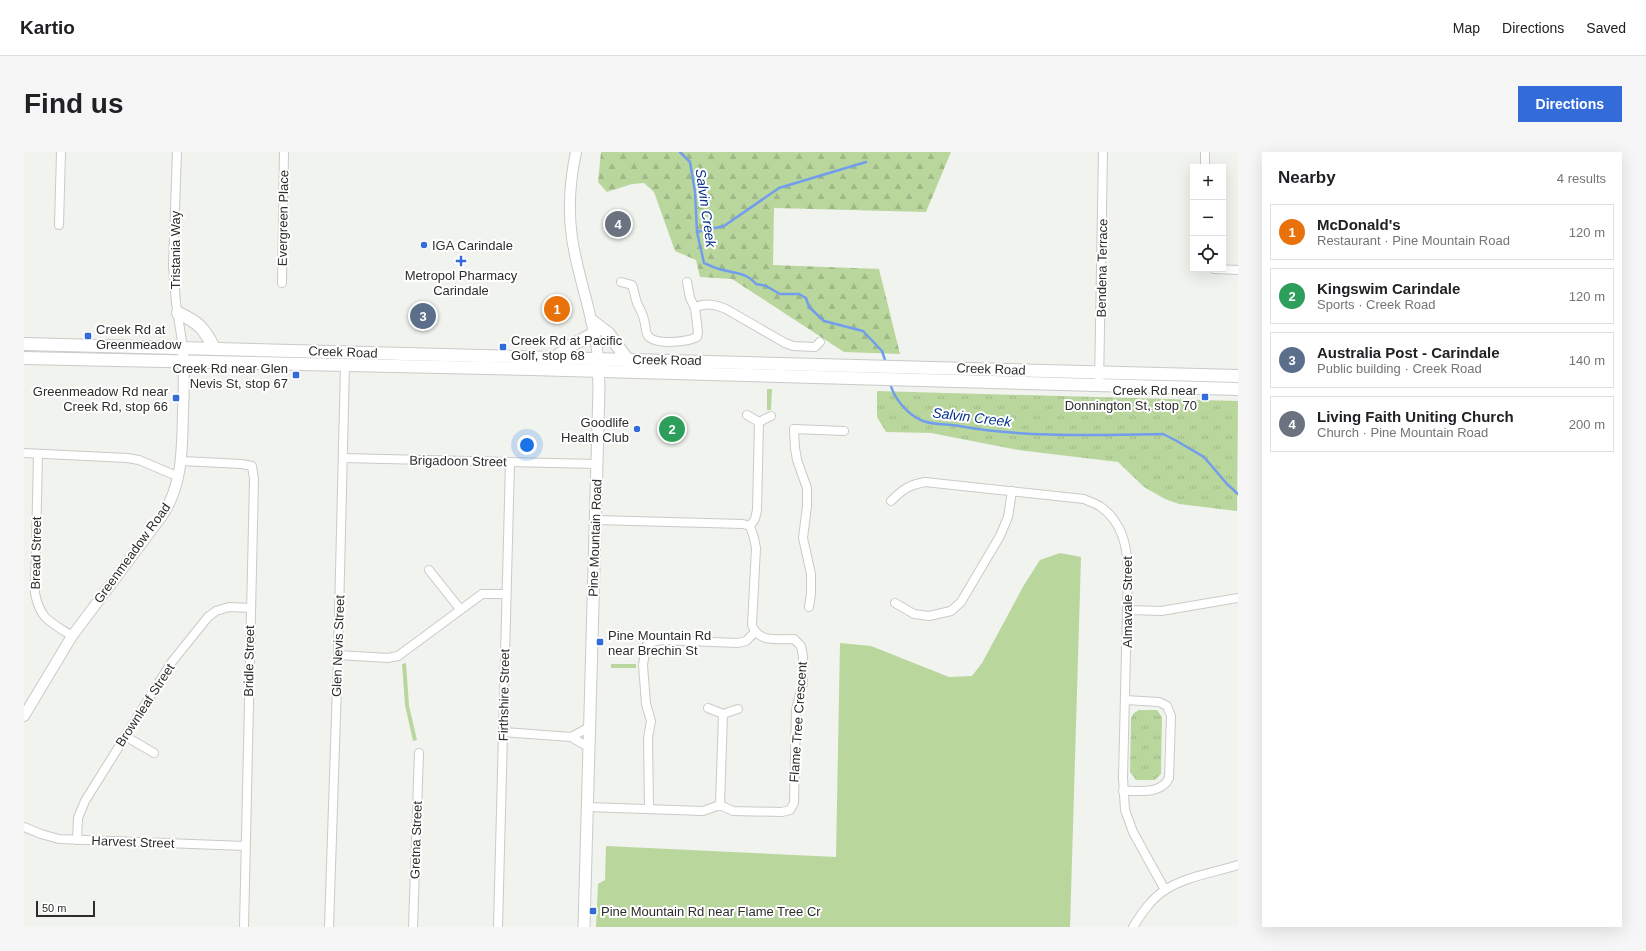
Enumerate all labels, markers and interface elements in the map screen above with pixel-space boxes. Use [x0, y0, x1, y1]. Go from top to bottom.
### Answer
text: Kartio [20, 17, 75, 38]
text: Map [1453, 20, 1480, 36]
text: Directions [1502, 20, 1564, 36]
text: Saved [1586, 20, 1626, 36]
button: Directions [1518, 86, 1622, 122]
text: Find us [24, 88, 124, 119]
map controls [1190, 164, 1226, 272]
button: + [1190, 164, 1226, 200]
water label: Salvin Creek [693, 168, 720, 249]
text: Nearby [1278, 168, 1336, 187]
street label: Evergreen Place [275, 170, 291, 266]
text: 4 results [1557, 171, 1606, 186]
button: − [1190, 200, 1226, 236]
pin: 4 [605, 209, 631, 239]
street label: Tristania Way [168, 210, 183, 289]
text: McDonald's [1317, 216, 1401, 233]
street label: Bendena Terrace [1094, 218, 1110, 318]
text: 1 [1288, 225, 1296, 240]
text: 120 m [1569, 225, 1605, 240]
text: Restaurant · Pine Mountain Road [1317, 233, 1510, 248]
button: locate [1190, 236, 1226, 272]
place label: IGA Carindale [432, 238, 513, 253]
marker: IGA Carindale [419, 240, 429, 250]
marker: Metropol Pharmacy Carindale [456, 256, 466, 266]
place label: Metropol Pharmacy Carindale [405, 268, 518, 298]
text: Kingswim Carindale [1317, 280, 1460, 297]
text: 2 [1288, 289, 1296, 304]
text: 120 m [1569, 289, 1605, 304]
pin: 1 [544, 294, 570, 324]
text: Sports · Creek Road [1317, 297, 1436, 312]
pin: 3 [410, 301, 436, 331]
place label: Creek Rd at Greenmeadow [96, 322, 182, 352]
marker: Creek Rd at Greenmeadow [83, 331, 93, 341]
place label: Creek Rd at Pacific Golf, stop 68 [511, 333, 623, 363]
marker: Creek Rd at Pacific Golf, stop 68 [498, 342, 508, 352]
street label: Creek Road [308, 343, 378, 361]
text: Australia Post - Carindale [1317, 344, 1500, 361]
street label: Creek Road [632, 352, 702, 368]
text: 3 [1288, 353, 1296, 368]
text: 140 m [1569, 353, 1605, 368]
street label: Creek Road [956, 360, 1026, 378]
place label: Creek Rd near Glen Nevis St, stop 67 [172, 361, 288, 391]
text: Public building · Creek Road [1317, 361, 1482, 376]
marker: Creek Rd near Glen Nevis St, stop 67 [291, 370, 301, 380]
place label: Creek Rd near Donnington St, stop 70 [1065, 383, 1198, 413]
place label: Greenmeadow Rd near Creek Rd, stop 66 [33, 384, 169, 414]
marker: Creek Rd near Donnington St, stop 70 [1200, 392, 1210, 402]
marker: Greenmeadow Rd near Creek Rd, stop 66 [171, 393, 181, 403]
water label: Salvin Creek [932, 404, 1013, 430]
text: Living Faith Uniting Church [1317, 408, 1514, 425]
pin: 2 [659, 414, 685, 444]
place label: Goodlife Health Club [561, 415, 629, 445]
text: 4 [1288, 417, 1296, 432]
text: 200 m [1569, 417, 1605, 432]
marker: Goodlife Health Club [632, 424, 642, 434]
text: Church · Pine Mountain Road [1317, 425, 1488, 440]
your location [517, 435, 537, 455]
street label: Brigadoon Street [409, 453, 507, 469]
street label: Pine Mountain Road [585, 479, 605, 597]
street label: Greenmeadow Road [91, 500, 173, 606]
street label: Bread Street [28, 516, 44, 590]
street label: Almavale Street [1120, 556, 1135, 648]
street label: Glen Nevis Street [329, 594, 347, 697]
street label: Bridle Street [241, 625, 257, 697]
place label: Pine Mountain Rd near Brechin St [608, 628, 711, 658]
marker: Pine Mountain Rd near Brechin St [595, 637, 605, 647]
street label: Firthshire Street [496, 648, 512, 741]
street label: Brownleaf Street [113, 660, 178, 749]
street label: Flame Tree Crescent [786, 661, 810, 783]
street label: Gretna Street [407, 800, 425, 879]
street label: Harvest Street [91, 833, 175, 851]
scale bar [36, 899, 95, 918]
text: 50 m [42, 902, 66, 914]
place label: Pine Mountain Rd near Flame Tree Cr [601, 904, 821, 919]
marker: Pine Mountain Rd near Flame Tree Cr [588, 906, 598, 916]

